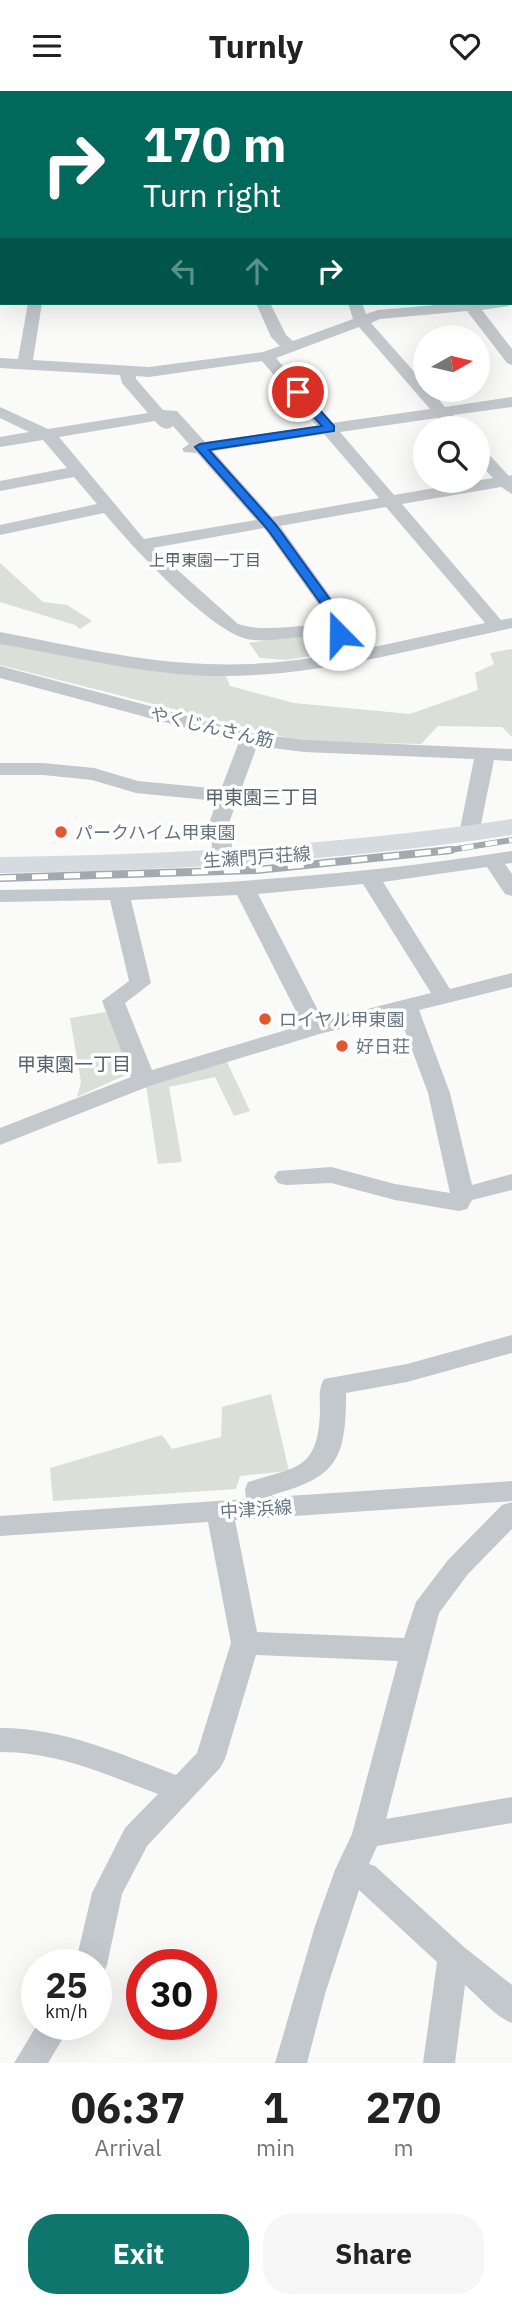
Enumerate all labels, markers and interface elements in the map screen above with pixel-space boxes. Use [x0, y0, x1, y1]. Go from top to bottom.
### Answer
text: Turnly [209, 25, 303, 67]
icon: menu [28, 27, 66, 65]
icon: heart [446, 27, 484, 65]
text: 170 m [143, 112, 287, 175]
icon: right [28, 119, 119, 210]
text: Turn right [143, 174, 281, 216]
icon: left [165, 252, 203, 290]
icon: ahead [238, 252, 276, 290]
icon: right [311, 252, 349, 290]
north arrow [413, 325, 490, 403]
map controls [413, 325, 490, 493]
pin [268, 362, 328, 422]
icon: arrive [279, 373, 317, 411]
button: search [413, 416, 490, 493]
district label: 上甲東園一丁目 [149, 550, 261, 570]
position arrow [302, 597, 376, 671]
street label: やくじんさん筋 [148, 702, 276, 752]
district label: 甲東園三丁目 [205, 785, 319, 809]
place label: パークハイム甲東園 [75, 821, 235, 844]
marker: パークハイム甲東園 [53, 824, 69, 840]
street label: 生瀬門戸荘線 [202, 842, 312, 872]
place label: ロイヤル甲東園 [279, 1008, 404, 1031]
marker: ロイヤル甲東園 [257, 1011, 273, 1027]
place label: 好日荘 [356, 1035, 410, 1058]
marker: 好日荘 [334, 1038, 350, 1054]
district label: 甲東園一丁目 [17, 1052, 131, 1076]
street label: 中津浜線 [219, 1495, 293, 1523]
speed limit sign: 30 [126, 1949, 217, 2040]
text: 25 [45, 1962, 88, 2008]
text: km/h [45, 2000, 88, 2023]
text: 06:37 [71, 2080, 185, 2135]
text: 1 [263, 2080, 288, 2135]
text: 270 [366, 2080, 441, 2135]
text: Arrival [95, 2132, 162, 2162]
text: min [256, 2132, 295, 2162]
text: m [393, 2132, 414, 2162]
button: Exit [28, 2214, 249, 2294]
button: Share [263, 2214, 484, 2294]

